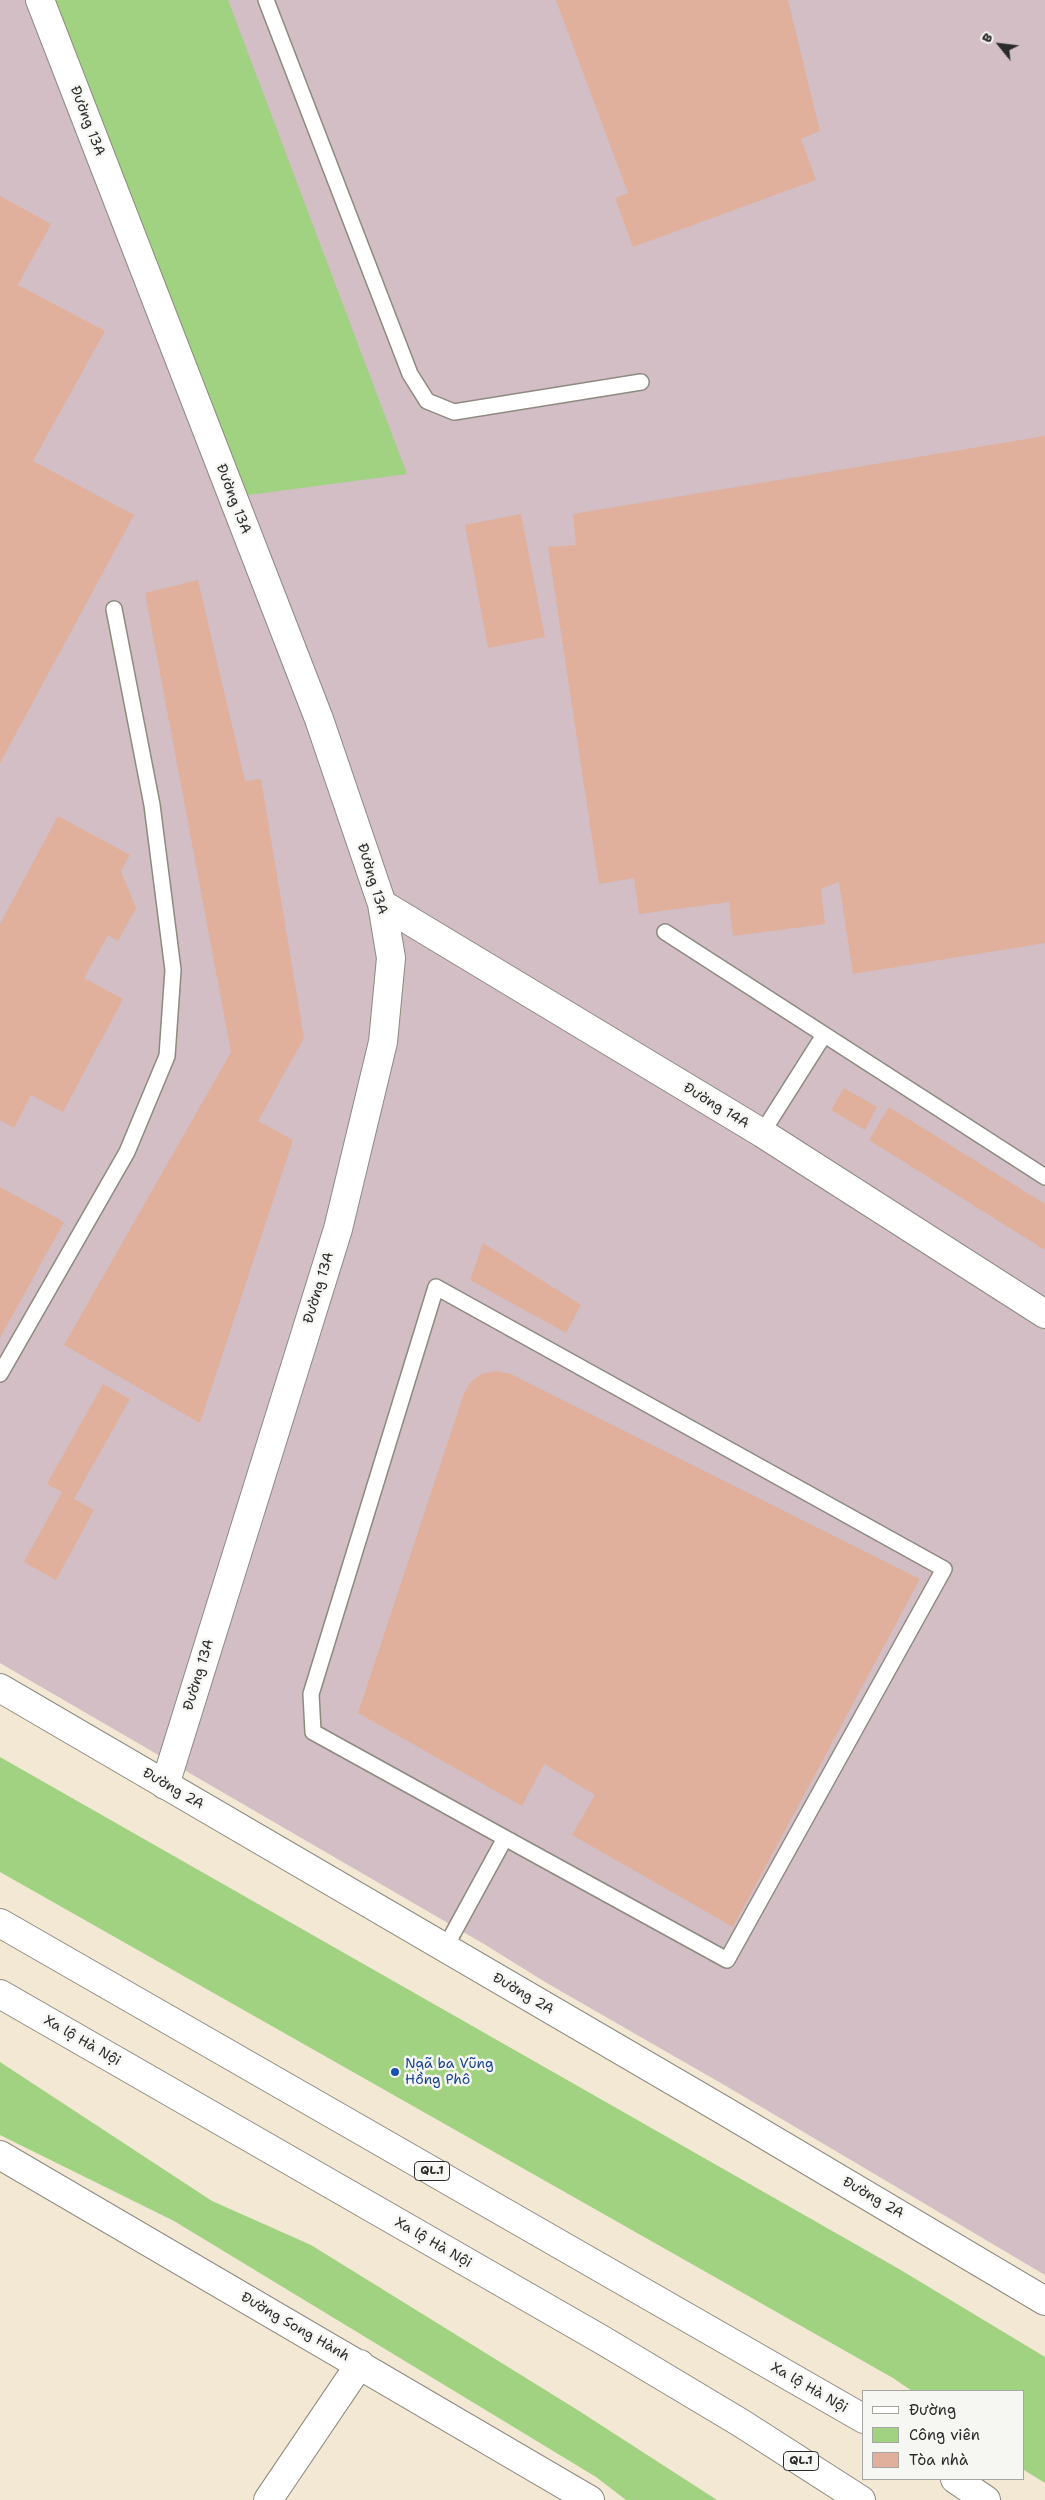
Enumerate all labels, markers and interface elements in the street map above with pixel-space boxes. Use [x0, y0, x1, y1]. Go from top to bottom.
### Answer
north arrow [975, 20, 1025, 70]
text: B [977, 30, 997, 46]
street label: Đường 13A [66, 84, 108, 158]
street label: Đường 13A [212, 462, 254, 536]
street label: Đường 13A [353, 841, 391, 917]
street label: Đường 14A [680, 1080, 752, 1132]
street label: Đường 13A [300, 1250, 338, 1326]
street label: Đường 13A [180, 1637, 218, 1713]
street label: Đường 2A [139, 1765, 207, 1813]
street label: Đường 2A [489, 1970, 557, 2018]
street label: Xa lộ Hà Nội [41, 2012, 123, 2070]
place label: Ngã ba Vũng Hồng Phô [405, 2056, 494, 2088]
marker: Ngã ba Vũng Hồng Phô [389, 2066, 401, 2078]
road number: QL.1 [414, 2162, 450, 2180]
street label: Đường 2A [839, 2174, 907, 2222]
street label: Xa lộ Hà Nội [392, 2214, 474, 2272]
street label: Đường Song Hành [238, 2289, 352, 2365]
street label: Xa lộ Hà Nội [768, 2359, 850, 2417]
legend [862, 2390, 1025, 2480]
text: Đường [909, 2400, 956, 2420]
text: Công viên [909, 2425, 980, 2445]
text: Tòa nhà [909, 2450, 968, 2470]
road number: QL.1 [784, 2452, 818, 2470]

